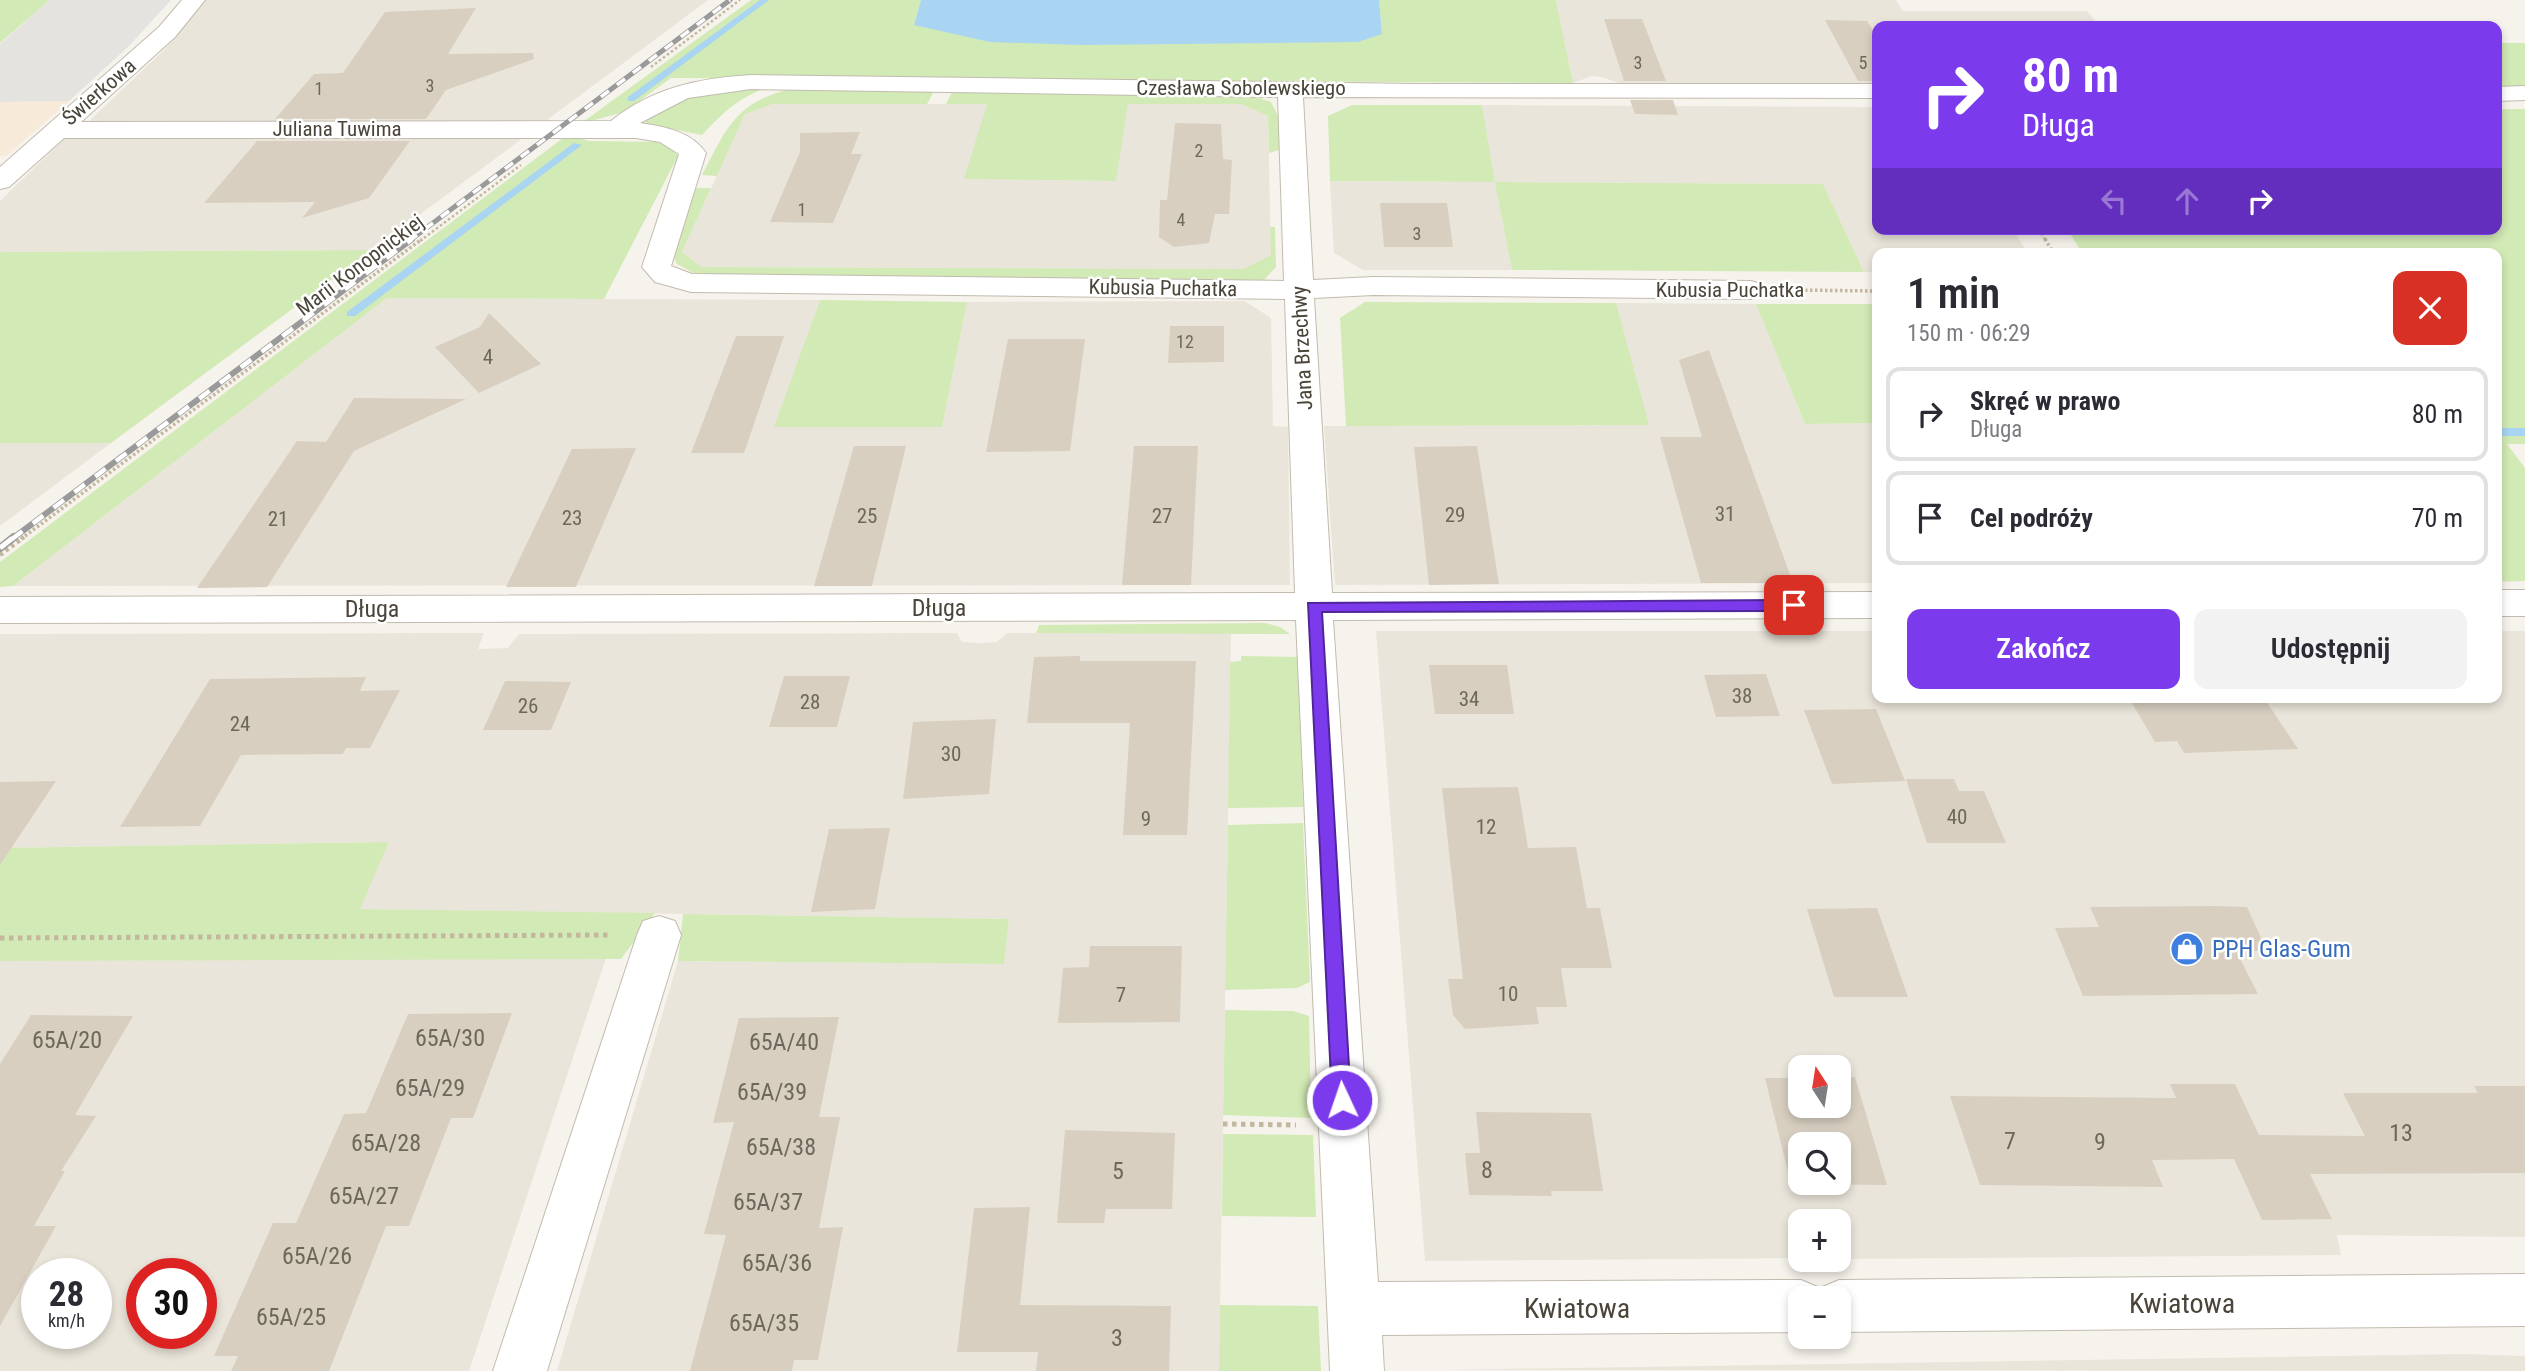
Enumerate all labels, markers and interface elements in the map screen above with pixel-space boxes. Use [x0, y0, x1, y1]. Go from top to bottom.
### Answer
text: 80 m [2022, 47, 2119, 104]
icon: right [1907, 49, 1998, 140]
house number: 3 [1634, 52, 1642, 73]
house number: 5 [1859, 52, 1868, 73]
street label: Świerkowa [57, 54, 141, 130]
house number: 3 [426, 75, 434, 96]
street label: Czesława Sobolewskiego [1136, 76, 1346, 100]
house number: 1 [315, 78, 323, 99]
text: Długa [2022, 106, 2095, 144]
street label: Juliana Tuwima [272, 117, 402, 141]
house number: 2 [1195, 140, 1204, 161]
icon: left [2095, 182, 2133, 220]
icon: ahead [2168, 182, 2206, 220]
icon: right [2241, 182, 2279, 220]
house number: 1 [798, 199, 806, 220]
street label: Marii Konopnickiej [292, 209, 428, 321]
house number: 4 [1177, 209, 1186, 230]
house number: 3 [1413, 223, 1421, 244]
text: 1 min [1907, 269, 2000, 318]
button: close [2393, 271, 2467, 345]
street label: Kubusia Puchatka [1089, 275, 1237, 301]
street label: Kubusia Puchatka [1656, 278, 1804, 302]
street label: Jana Brzechwy [1287, 285, 1317, 411]
text: 150 m · 06:29 [1907, 320, 2031, 347]
house number: 12 [1176, 331, 1194, 352]
house number: 4 [483, 345, 493, 369]
text: Skręć w prawo [1970, 386, 2120, 416]
icon: right [1911, 395, 1949, 433]
text: 80 m [2412, 399, 2463, 429]
text: Długa [1970, 416, 2022, 443]
icon: arrive [1911, 499, 1949, 537]
house number: 31 [1715, 502, 1735, 526]
house number: 29 [1445, 503, 1465, 527]
text: Cel podróży [1970, 503, 2093, 533]
text: 70 m [2412, 503, 2463, 533]
house number: 25 [857, 504, 877, 528]
house number: 27 [1152, 504, 1172, 528]
house number: 23 [562, 506, 582, 530]
house number: 21 [268, 507, 288, 531]
pin [1764, 575, 1824, 635]
icon: arrive [1775, 586, 1813, 624]
street label: Długa [912, 594, 966, 622]
street label: Długa [345, 595, 399, 623]
button: Zakończ [1907, 609, 2180, 689]
button: Udostępnij [2194, 609, 2467, 689]
house number: 38 [1732, 684, 1752, 708]
house number: 34 [1459, 687, 1479, 711]
house number: 28 [800, 690, 820, 714]
house number: 26 [518, 694, 538, 718]
house number: 24 [230, 712, 250, 736]
house number: 30 [941, 742, 961, 766]
house number: 40 [1947, 805, 1967, 829]
house number: 9 [1141, 807, 1151, 831]
house number: 12 [1476, 815, 1496, 839]
shop icon: PPH Glas-Gum [2168, 930, 2206, 968]
place label: PPH Glas-Gum [2212, 935, 2351, 963]
house number: 10 [1498, 982, 1518, 1006]
house number: 7 [1116, 983, 1126, 1007]
house number: 65A/30 [415, 1024, 485, 1052]
house number: 65A/20 [32, 1026, 102, 1054]
house number: 65A/40 [749, 1028, 819, 1056]
north arrow [1788, 1055, 1852, 1118]
map controls [1788, 1055, 1851, 1349]
position arrow [1305, 1063, 1379, 1137]
house number: 65A/29 [395, 1074, 465, 1102]
house number: 65A/39 [737, 1078, 807, 1106]
house number: 13 [2389, 1119, 2413, 1147]
house number: 7 [2004, 1127, 2016, 1155]
house number: 9 [2094, 1128, 2106, 1156]
house number: 65A/28 [351, 1129, 421, 1157]
button: search [1788, 1132, 1851, 1195]
house number: 65A/38 [746, 1133, 816, 1161]
house number: 8 [1481, 1156, 1493, 1184]
house number: 5 [1112, 1157, 1124, 1185]
house number: 65A/27 [329, 1182, 399, 1210]
house number: 65A/37 [733, 1188, 803, 1216]
button: + [1788, 1209, 1851, 1272]
house number: 65A/26 [282, 1242, 352, 1270]
house number: 65A/36 [742, 1249, 812, 1277]
speed limit sign: 30 [126, 1258, 217, 1349]
text: 28 [49, 1274, 84, 1315]
button: − [1788, 1286, 1851, 1349]
street label: Kwiatowa [2129, 1287, 2235, 1320]
street label: Kwiatowa [1524, 1292, 1630, 1325]
house number: 65A/25 [256, 1303, 326, 1331]
house number: 65A/35 [729, 1309, 799, 1337]
text: km/h [48, 1310, 85, 1331]
house number: 3 [1111, 1324, 1123, 1352]

